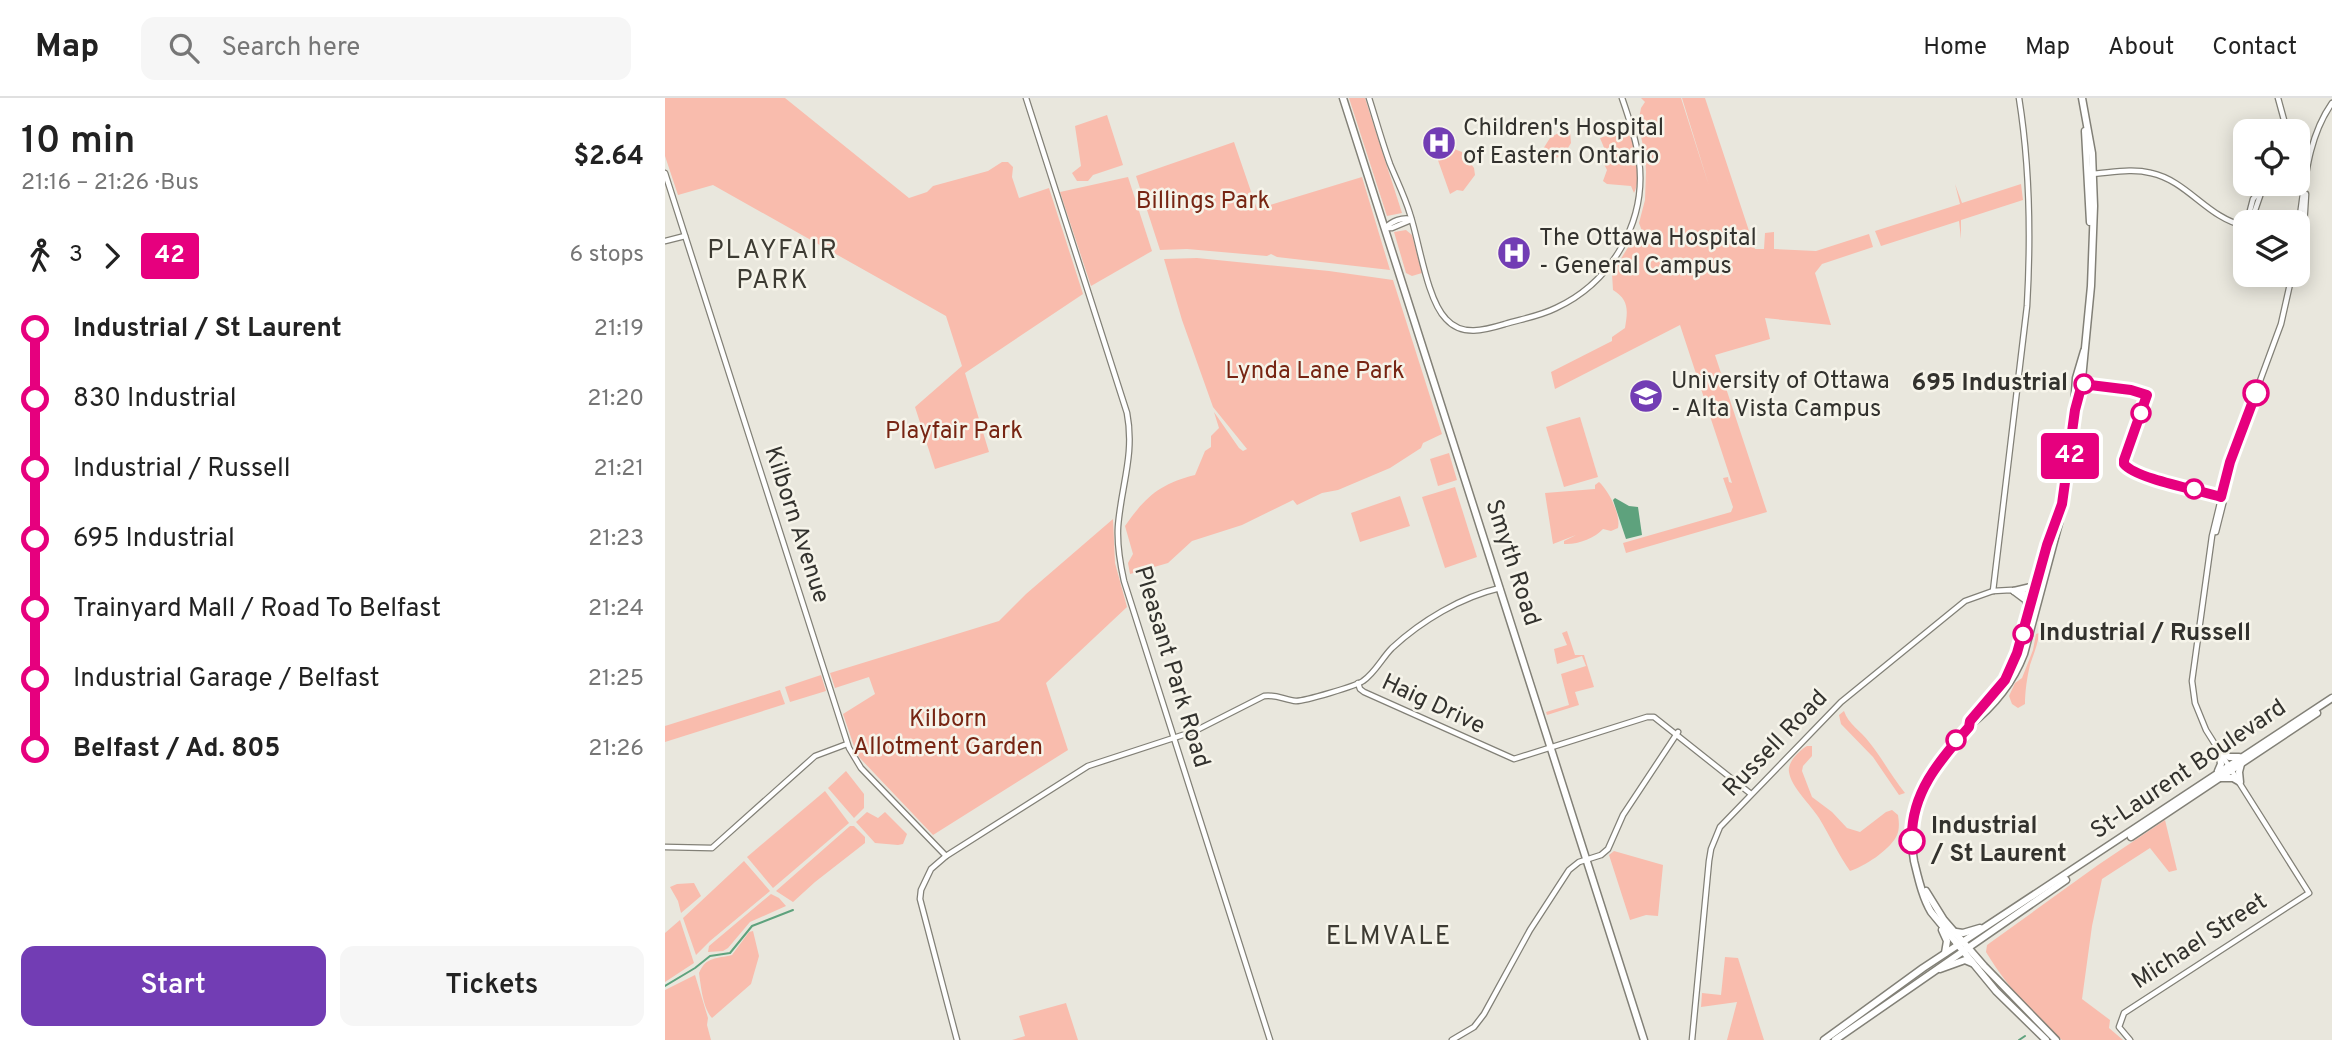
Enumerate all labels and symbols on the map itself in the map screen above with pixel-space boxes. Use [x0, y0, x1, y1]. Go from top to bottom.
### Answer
place label: Children's Hospital of Eastern Ontario [1463, 114, 1664, 172]
hospital icon: Children's Hospital of Eastern Ontario [1420, 124, 1458, 162]
park label: Billings Park [1136, 187, 1270, 217]
place label: The Ottawa Hospital - General Campus [1539, 224, 1757, 282]
hospital icon: The Ottawa Hospital - General Campus [1495, 234, 1533, 272]
district label: PLAYFAIR PARK [707, 235, 839, 298]
park label: Lynda Lane Park [1225, 357, 1405, 387]
place label: University of Ottawa - Alta Vista Campus [1671, 367, 1890, 425]
place label: 695 Industrial [1911, 369, 2068, 399]
marker: 695 Industrial [2074, 374, 2094, 394]
school or university icon: University of Ottawa - Alta Vista Campus [1627, 377, 1665, 415]
unlabelled marker [2243, 380, 2269, 406]
unlabelled marker [2131, 403, 2151, 423]
park label: Playfair Park [885, 417, 1023, 447]
line badge: 42 [2039, 433, 2101, 479]
street label: Kilborn Avenue [757, 443, 835, 607]
unlabelled marker [2184, 479, 2204, 499]
street label: Smyth Road [1478, 496, 1546, 630]
street label: Pleasant Park Road [1126, 562, 1216, 772]
place label: Industrial / Russell [2039, 619, 2251, 649]
marker: Industrial / Russell [2013, 624, 2033, 644]
street label: Haig Drive [1376, 668, 1490, 742]
street label: Russell Road [1717, 684, 1835, 804]
street label: St-Laurent Boulevard [2085, 693, 2293, 847]
park label: Kilborn Allotment Garden [853, 705, 1043, 763]
unlabelled marker [1946, 730, 1966, 750]
place label: Industrial / St Laurent [1930, 812, 2067, 870]
marker: Industrial / St Laurent [1899, 828, 1925, 854]
street label: Michael Street [2127, 887, 2273, 997]
district label: ELMVALE [1326, 921, 1452, 954]

